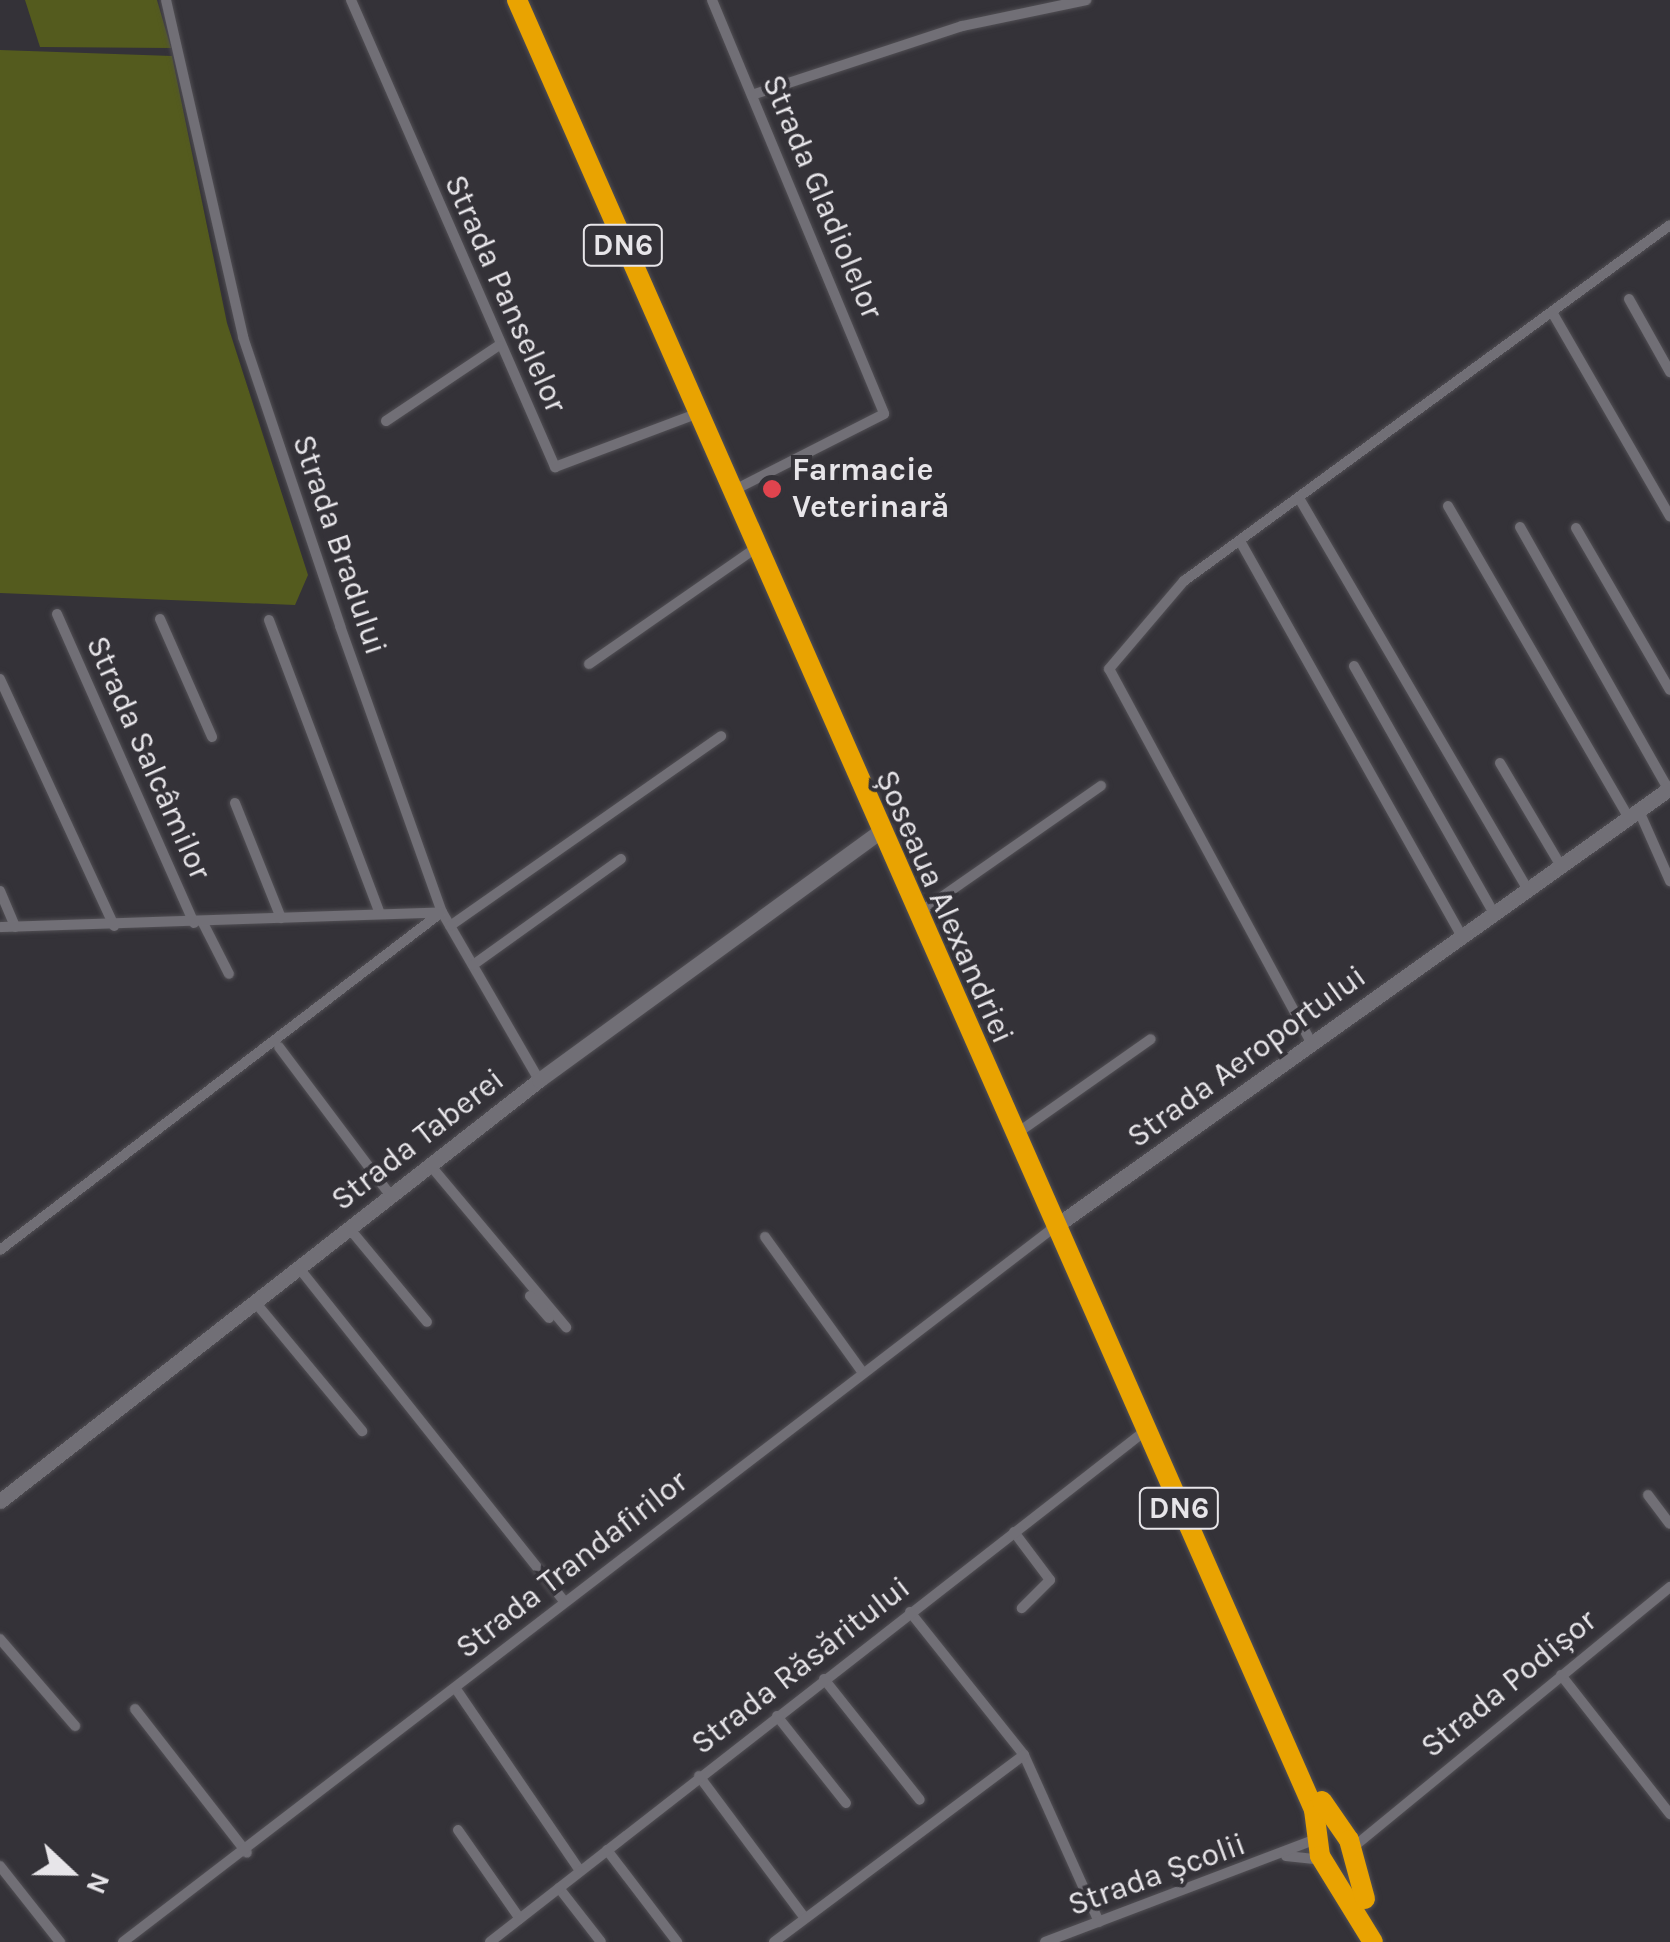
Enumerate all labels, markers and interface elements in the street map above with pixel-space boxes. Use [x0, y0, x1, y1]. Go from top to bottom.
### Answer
street label: Strada Gladiolelor [753, 69, 891, 325]
street label: Strada Panselelor [435, 169, 575, 419]
road number: DN6 [580, 220, 666, 270]
street label: Strada Bradului [283, 430, 395, 660]
place label: Farmacie Veterinară [792, 452, 950, 527]
marker: Farmacie Veterinară [761, 478, 783, 500]
street label: Strada Salcâmilor [77, 630, 219, 886]
street label: Șoseaua Alexandriei [866, 764, 1022, 1050]
street label: Strada Aeroportului [1120, 958, 1374, 1156]
street label: Strada Taberei [324, 1061, 512, 1219]
street label: Strada Trandafirilor [449, 1463, 695, 1667]
road number: DN6 [1136, 1483, 1222, 1533]
street label: Strada Răsăritului [684, 1569, 918, 1763]
street label: Strada Podișor [1414, 1602, 1604, 1766]
north arrow [20, 1822, 120, 1922]
street label: Strada Școlii [1063, 1825, 1251, 1925]
text: N [79, 1868, 117, 1899]

